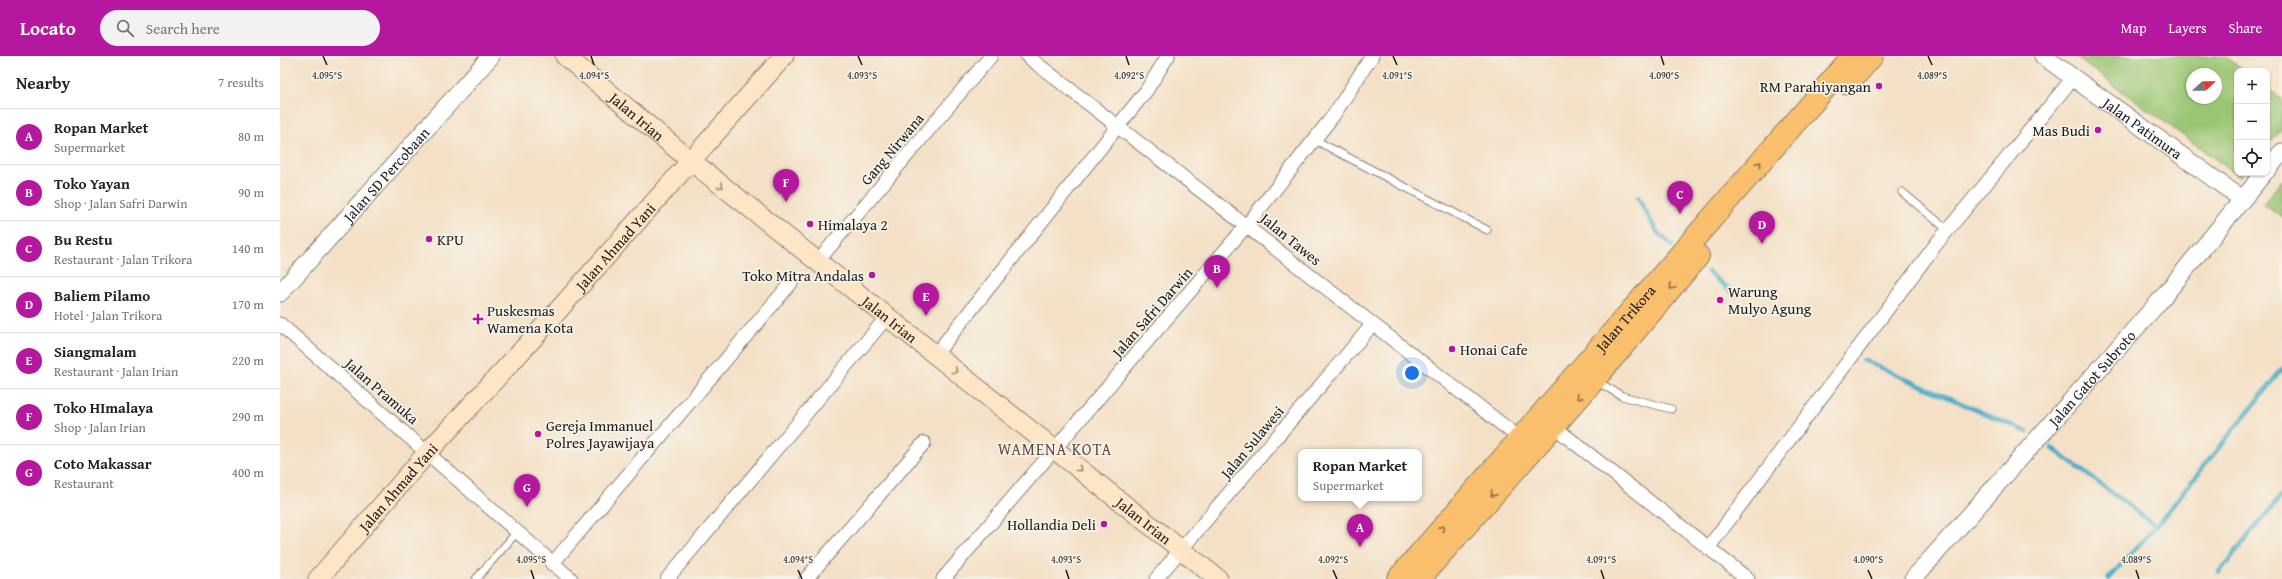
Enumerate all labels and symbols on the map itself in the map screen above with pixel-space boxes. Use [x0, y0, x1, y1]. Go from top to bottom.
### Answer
text: 4.095°S [312, 68, 342, 83]
text: 4.094°S [579, 68, 609, 83]
text: 4.093°S [847, 68, 877, 83]
text: 4.092°S [1114, 68, 1144, 83]
text: 4.091°S [1382, 68, 1412, 83]
text: 4.090°S [1649, 68, 1679, 83]
text: 4.089°S [1917, 68, 1947, 83]
north arrow [2186, 68, 2222, 104]
place label: RM Parahiyangan [1760, 76, 1872, 97]
marker: RM Parahiyangan [1874, 81, 1884, 91]
street label: Jalan Irian [604, 86, 670, 146]
street label: Jalan Patimura [2097, 91, 2187, 163]
street label: Gang Nirwana [856, 108, 928, 190]
place label: Mas Budi [2033, 120, 2090, 141]
street label: Jalan SD Percobaan [337, 122, 434, 228]
marker: Mas Budi [2093, 125, 2103, 135]
one-way arrow [1755, 162, 1762, 169]
pin: F [773, 169, 799, 202]
one-way arrow [717, 181, 724, 188]
pin: C [1667, 181, 1693, 214]
street label: Jalan Ahmad Yani [569, 198, 660, 296]
street label: Jalan Tawes [1255, 207, 1326, 270]
pin: D [1749, 211, 1775, 244]
place label: Himalaya 2 [818, 214, 888, 235]
marker: Himalaya 2 [805, 219, 815, 229]
place label: KPU [437, 229, 464, 250]
marker: KPU [424, 234, 434, 244]
pin: B [1204, 255, 1230, 288]
street label: Jalan Safri Darwin [1106, 262, 1198, 363]
place label: Toko Mitra Andalas [742, 265, 864, 286]
marker: Toko Mitra Andalas [867, 270, 877, 280]
street label: Jalan Trikora [1589, 280, 1660, 357]
place label: Warung Mulyo Agung [1728, 281, 1812, 319]
one-way arrow [1670, 282, 1677, 289]
pin: E [913, 283, 939, 316]
street label: Jalan Irian [856, 289, 923, 348]
marker: Warung Mulyo Agung [1715, 295, 1725, 305]
place label: Puskesmas Wamena Kota [487, 300, 573, 338]
marker: Puskesmas Wamena Kota [472, 313, 484, 325]
street label: Jalan Gatot Subroto [2042, 325, 2140, 432]
place label: Honai Cafe [1460, 339, 1528, 360]
marker: Honai Cafe [1447, 344, 1457, 354]
street label: Jalan Pramuka [339, 352, 423, 429]
your location [1402, 363, 1422, 383]
one-way arrow [950, 366, 957, 373]
one-way arrow [1577, 392, 1584, 399]
street label: Jalan Sulawesi [1214, 401, 1289, 484]
place label: Gereja Immanuel Polres Jayawijaya [546, 415, 654, 453]
marker: Gereja Immanuel Polres Jayawijaya [533, 429, 543, 439]
district label: WAMENA KOTA [998, 437, 1112, 461]
street label: Jalan Ahmad Yani [352, 438, 442, 537]
one-way arrow [1074, 464, 1081, 471]
pin: G [514, 474, 540, 507]
one-way arrow [1490, 489, 1498, 497]
street label: Jalan Irian [1110, 490, 1176, 549]
place label: Hollandia Deli [1007, 514, 1096, 535]
pin: A [1347, 514, 1373, 547]
marker: Hollandia Deli [1099, 519, 1109, 529]
one-way arrow [1437, 526, 1444, 533]
text: 4.095°S [516, 552, 546, 567]
text: 4.094°S [783, 552, 813, 567]
text: 4.093°S [1051, 552, 1081, 567]
text: 4.092°S [1318, 552, 1348, 567]
text: 4.091°S [1586, 552, 1616, 567]
text: 4.090°S [1853, 552, 1883, 567]
text: 4.089°S [2121, 552, 2151, 567]

